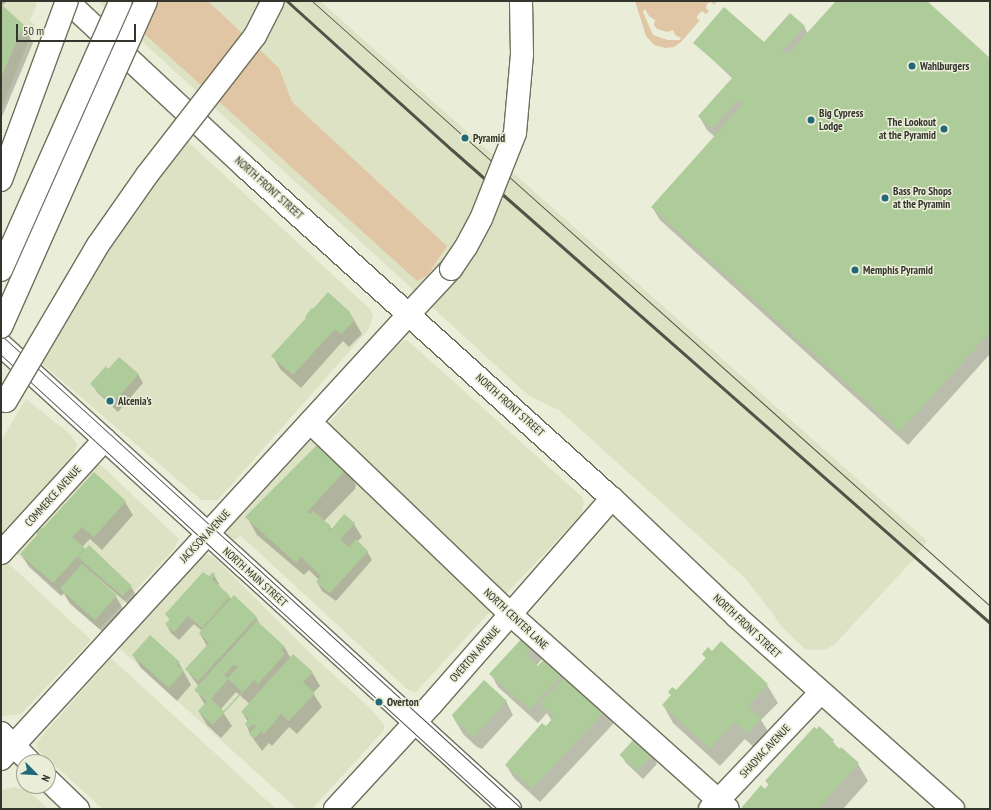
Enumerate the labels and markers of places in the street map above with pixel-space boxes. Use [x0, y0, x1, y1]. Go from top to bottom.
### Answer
place label: Wahlburgers [920, 59, 969, 73]
marker: Wahlburgers [907, 61, 917, 71]
place label: Big Cypress Lodge [819, 107, 863, 133]
marker: Big Cypress Lodge [806, 115, 816, 125]
place label: The Lookout at the Pyramid [879, 116, 936, 142]
marker: The Lookout at the Pyramid [939, 124, 949, 134]
place label: Pyramid [473, 131, 505, 145]
marker: Pyramid [460, 133, 470, 143]
place label: Bass Pro Shops at the Pyramin [893, 185, 952, 211]
marker: Bass Pro Shops at the Pyramin [880, 193, 890, 203]
place label: Memphis Pyramid [863, 263, 933, 277]
marker: Memphis Pyramid [850, 265, 860, 275]
place label: Alcenia's [118, 394, 152, 408]
marker: Alcenia's [105, 396, 115, 406]
place label: Overton [387, 695, 419, 709]
marker: Overton [374, 697, 384, 707]

